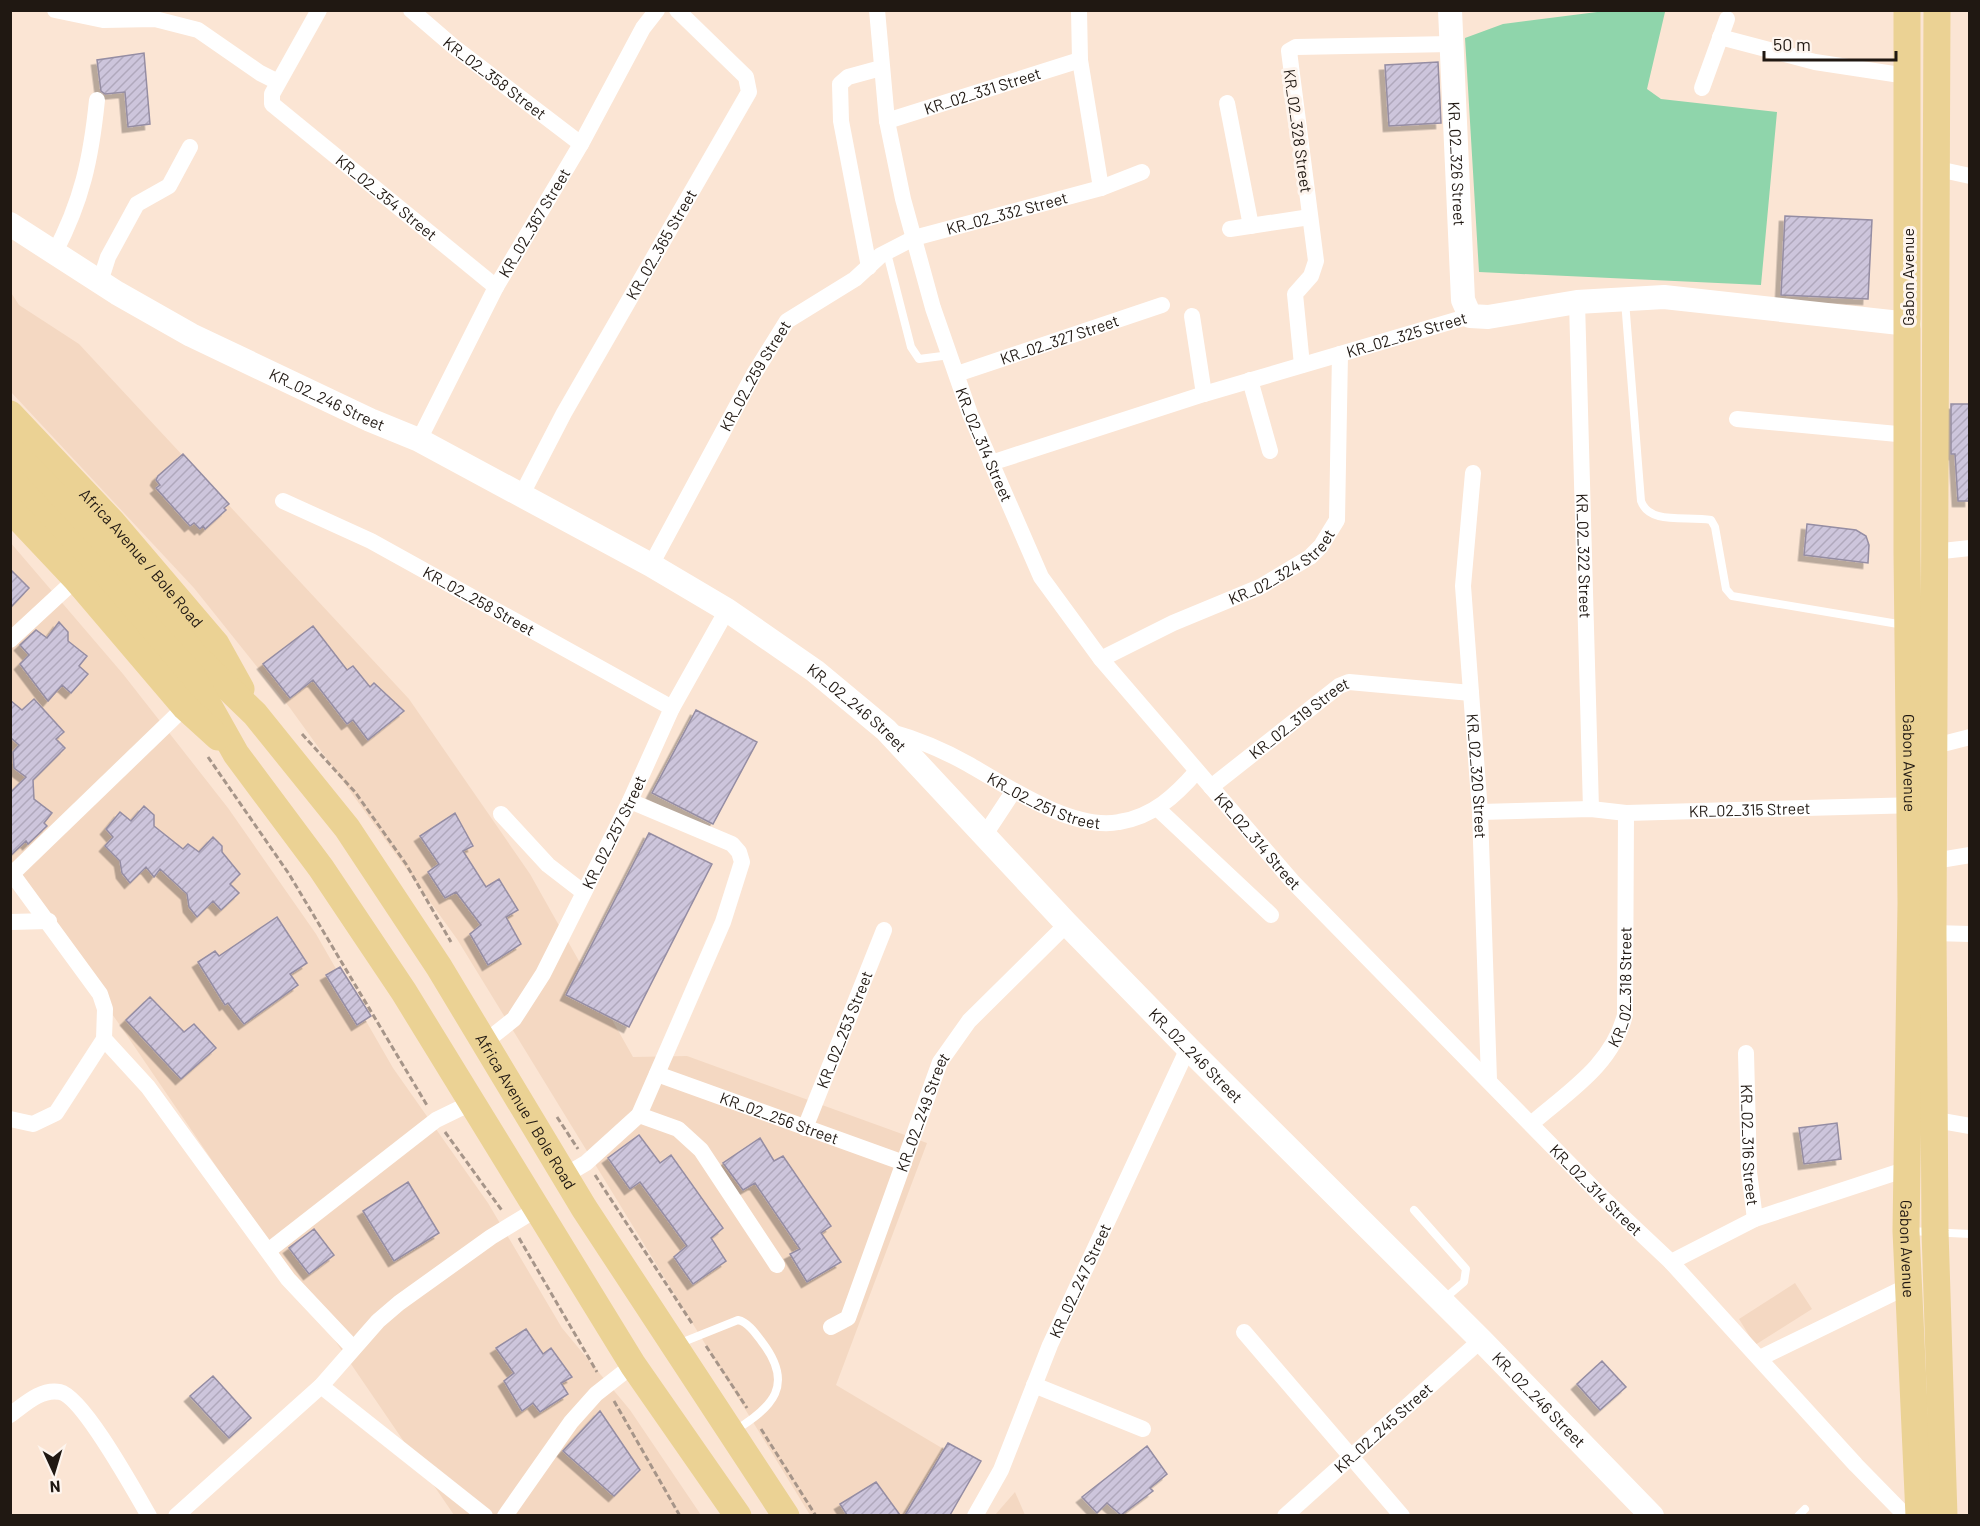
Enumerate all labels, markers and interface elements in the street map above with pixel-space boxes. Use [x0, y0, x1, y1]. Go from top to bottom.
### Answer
scale bar [1764, 24, 1896, 62]
street label: KR_02_358 Street [440, 32, 550, 123]
text: 50 m [1773, 33, 1811, 55]
street label: KR_02_331 Street [921, 63, 1043, 118]
street label: KR_02_328 Street [1280, 68, 1317, 194]
street label: KR_02_326 Street [1445, 101, 1470, 227]
street label: KR_02_354 Street [332, 150, 441, 244]
street label: KR_02_367 Street [494, 164, 574, 281]
street label: KR_02_365 Street [621, 186, 700, 303]
street label: KR_02_332 Street [944, 187, 1069, 238]
street label: Gabon Avenue [1898, 228, 1917, 326]
street label: KR_02_325 Street [1344, 307, 1469, 361]
street label: KR_02_327 Street [997, 310, 1121, 368]
street label: KR_02_259 Street [715, 317, 794, 434]
street label: KR_02_246 Street [267, 364, 388, 434]
street label: KR_02_314 Street [952, 385, 1017, 504]
street label: Africa Avenue / Bole Road [76, 484, 208, 631]
street label: KR_02_322 Street [1573, 493, 1596, 619]
street label: KR_02_324 Street [1225, 525, 1338, 608]
street label: KR_02_258 Street [420, 562, 538, 639]
street label: KR_02_246 Street [804, 659, 911, 755]
street label: KR_02_319 Street [1245, 673, 1351, 762]
street label: KR_02_320 Street [1464, 713, 1491, 839]
street label: Gabon Avenue [1900, 714, 1920, 812]
street label: KR_02_251 Street [984, 768, 1101, 832]
street label: KR_02_257 Street [577, 772, 649, 892]
street label: KR_02_314 Street [1211, 788, 1305, 893]
street label: KR_02_315 Street [1689, 798, 1811, 820]
street label: KR_02_318 Street [1603, 927, 1634, 1050]
street label: KR_02_253 Street [812, 968, 876, 1091]
street label: KR_02_246 Street [1145, 1004, 1247, 1106]
street label: Africa Avenue / Bole Road [472, 1030, 580, 1192]
street label: KR_02_249 Street [891, 1049, 953, 1174]
street label: KR_02_316 Street [1738, 1084, 1763, 1207]
street label: KR_02_256 Street [718, 1088, 841, 1148]
street label: KR_02_314 Street [1546, 1140, 1647, 1239]
street label: Gabon Avenue [1897, 1200, 1919, 1298]
street label: KR_02_247 Street [1045, 1220, 1114, 1341]
street label: KR_02_246 Street [1489, 1348, 1590, 1451]
street label: KR_02_245 Street [1330, 1379, 1436, 1476]
north arrow [24, 1442, 84, 1502]
text: N [49, 1478, 61, 1497]

